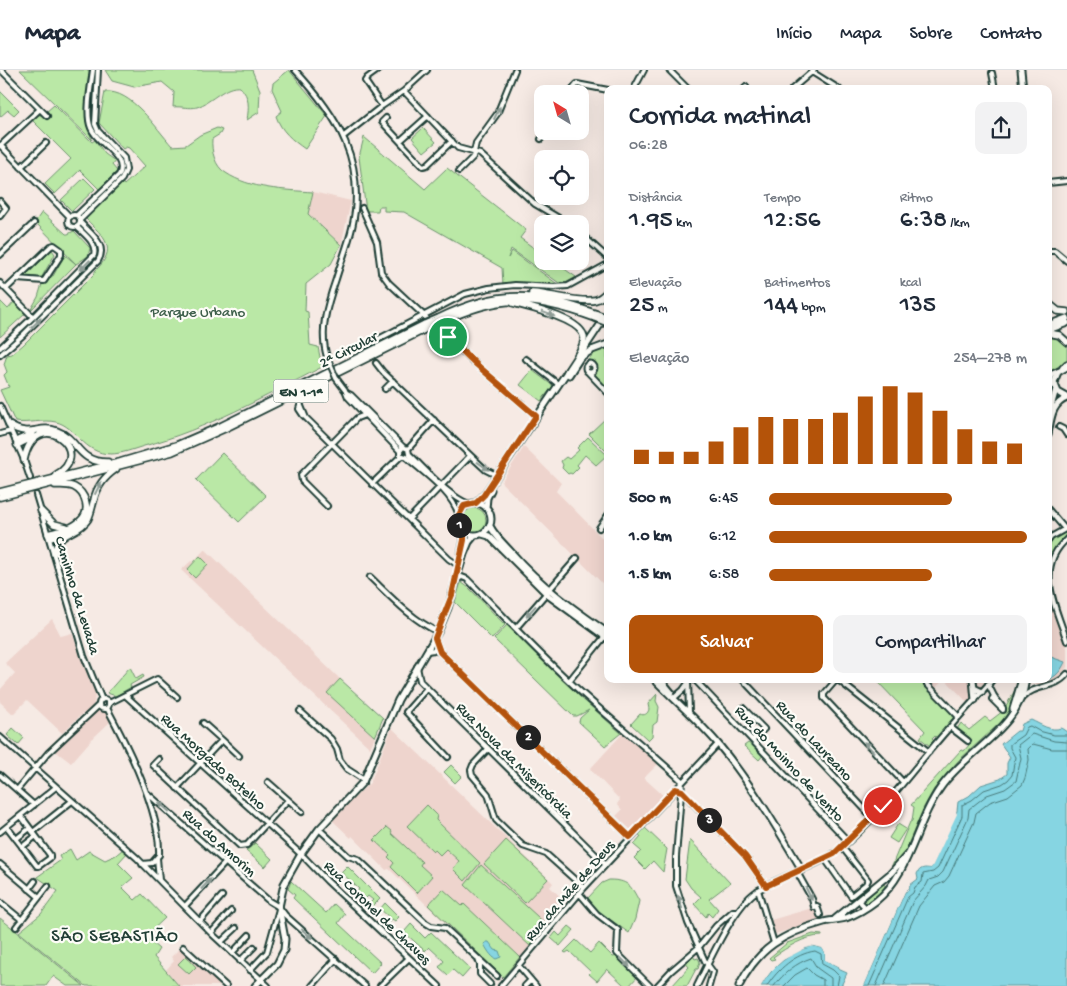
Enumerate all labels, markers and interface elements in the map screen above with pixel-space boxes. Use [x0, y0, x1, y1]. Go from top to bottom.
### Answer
text: Mapa [25, 20, 80, 49]
text: Início [776, 24, 812, 45]
text: Mapa [840, 24, 881, 45]
text: Sobre [909, 24, 952, 45]
text: Contato [980, 24, 1042, 45]
north arrow [534, 85, 589, 140]
map controls [534, 85, 589, 270]
text: Corrida matinal [629, 101, 811, 134]
button: share [975, 102, 1027, 154]
one-way arrow [493, 106, 501, 120]
text: 06:28 [629, 137, 668, 156]
button: locate [534, 150, 589, 205]
text: Distância [629, 190, 682, 207]
text: Tempo [764, 190, 801, 207]
text: Ritmo [900, 190, 933, 207]
text: 1.95 [629, 207, 673, 236]
text: 12:56 [764, 207, 820, 236]
text: 6:38 [900, 207, 947, 236]
button: layers [534, 215, 589, 270]
text: km [673, 215, 692, 232]
text: /km [947, 215, 970, 232]
one-way arrow [79, 259, 91, 271]
text: Elevação [629, 275, 682, 292]
text: Batimentos [764, 275, 830, 292]
text: kcal [900, 275, 922, 292]
text: 25 [629, 292, 654, 321]
text: 144 [764, 292, 798, 321]
text: 135 [900, 292, 936, 321]
text: m [654, 300, 668, 317]
text: bpm [798, 300, 826, 317]
park label: Parque Urbano [150, 304, 245, 322]
one-way arrow [541, 311, 556, 318]
pin [427, 316, 469, 358]
one-way arrow [30, 317, 42, 329]
icon: arrive [434, 323, 462, 351]
street label: 2ª Circular [317, 328, 383, 373]
text: Elevação [629, 350, 689, 369]
text: 254–278 m [953, 350, 1027, 369]
road number: EN 1-1ª [274, 380, 328, 402]
one-way arrow [476, 461, 490, 471]
one-way arrow [95, 481, 103, 495]
text: 500 m [629, 490, 671, 509]
text: 6:45 [709, 490, 738, 509]
pin: 1 [446, 512, 472, 538]
text: 1 [457, 517, 462, 534]
text: 1.0 km [629, 528, 672, 547]
text: 6:12 [709, 528, 736, 547]
street label: Caminho da Levada [50, 534, 103, 658]
text: 1.5 km [629, 566, 671, 585]
text: 6:58 [709, 566, 739, 585]
one-way arrow [525, 605, 537, 617]
button: Salvar [629, 615, 823, 673]
button: Compartilhar [833, 615, 1027, 673]
street label: Rua do Laureano [771, 697, 856, 786]
street label: Rua Nova da Misericórdia [452, 699, 576, 824]
street label: Rua do Moinho de Vento [730, 703, 847, 826]
street label: Rua Morgado Botelho [156, 710, 269, 815]
pin: 2 [516, 724, 540, 750]
text: 2 [525, 729, 532, 746]
one-way arrow [863, 741, 875, 753]
pin [862, 785, 904, 827]
icon: check [869, 792, 897, 820]
one-way arrow [157, 801, 170, 812]
street label: Rua do Amorim [178, 806, 260, 882]
pin: 3 [696, 808, 722, 832]
text: 3 [706, 812, 713, 829]
street label: Rua da Mãe de Deus [522, 837, 619, 945]
street label: Rua Coronel de Chaves [319, 858, 434, 970]
one-way arrow [200, 878, 212, 890]
one-way arrow [805, 887, 813, 902]
one-way arrow [676, 894, 684, 909]
district label: SÃO SEBASTIÃO [51, 927, 179, 948]
one-way arrow [301, 928, 313, 939]
one-way arrow [619, 956, 631, 968]

